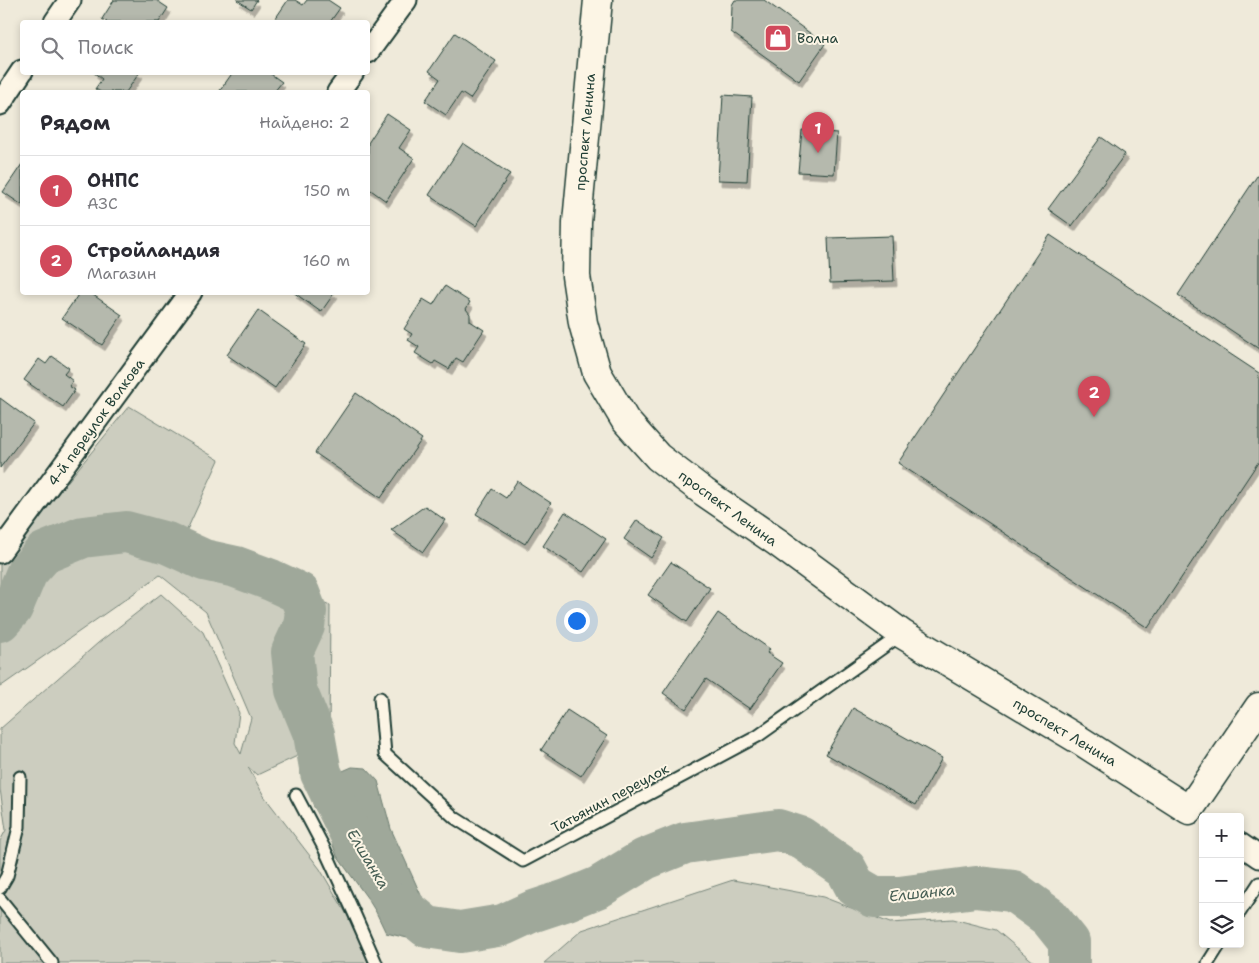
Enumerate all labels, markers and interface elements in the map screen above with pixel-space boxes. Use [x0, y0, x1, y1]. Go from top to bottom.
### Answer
search box [20, 20, 370, 75]
shop icon: Волна [763, 23, 793, 53]
place label: Волна [797, 29, 839, 47]
icon: search [38, 34, 66, 62]
text: Поиск [78, 35, 133, 60]
street label: проспект Ленина [571, 72, 599, 191]
text: Рядом [40, 109, 110, 137]
text: Найдено: 2 [259, 112, 350, 133]
pin: 1 [802, 112, 834, 153]
text: ОНПС [87, 168, 139, 193]
text: 1 [52, 180, 60, 201]
text: 150 m [303, 180, 350, 201]
text: АЗС [87, 193, 118, 214]
text: Стройландия [87, 238, 220, 263]
text: 2 [50, 250, 62, 271]
text: 160 m [303, 250, 350, 271]
text: Магазин [87, 263, 156, 284]
street label: 4-й переулок Волкова [44, 354, 149, 489]
pin: 2 [1078, 376, 1110, 417]
street label: проспект Ленина [675, 466, 781, 550]
your location [564, 608, 590, 634]
street label: проспект Ленина [1010, 694, 1120, 770]
street label: Татьянин переулок [548, 759, 672, 837]
map controls [1199, 813, 1244, 948]
button: + [1199, 813, 1244, 858]
water label: Елшанка [342, 825, 394, 893]
button: − [1199, 858, 1244, 903]
water label: Елшанка [888, 880, 956, 906]
button: layers [1199, 903, 1244, 948]

